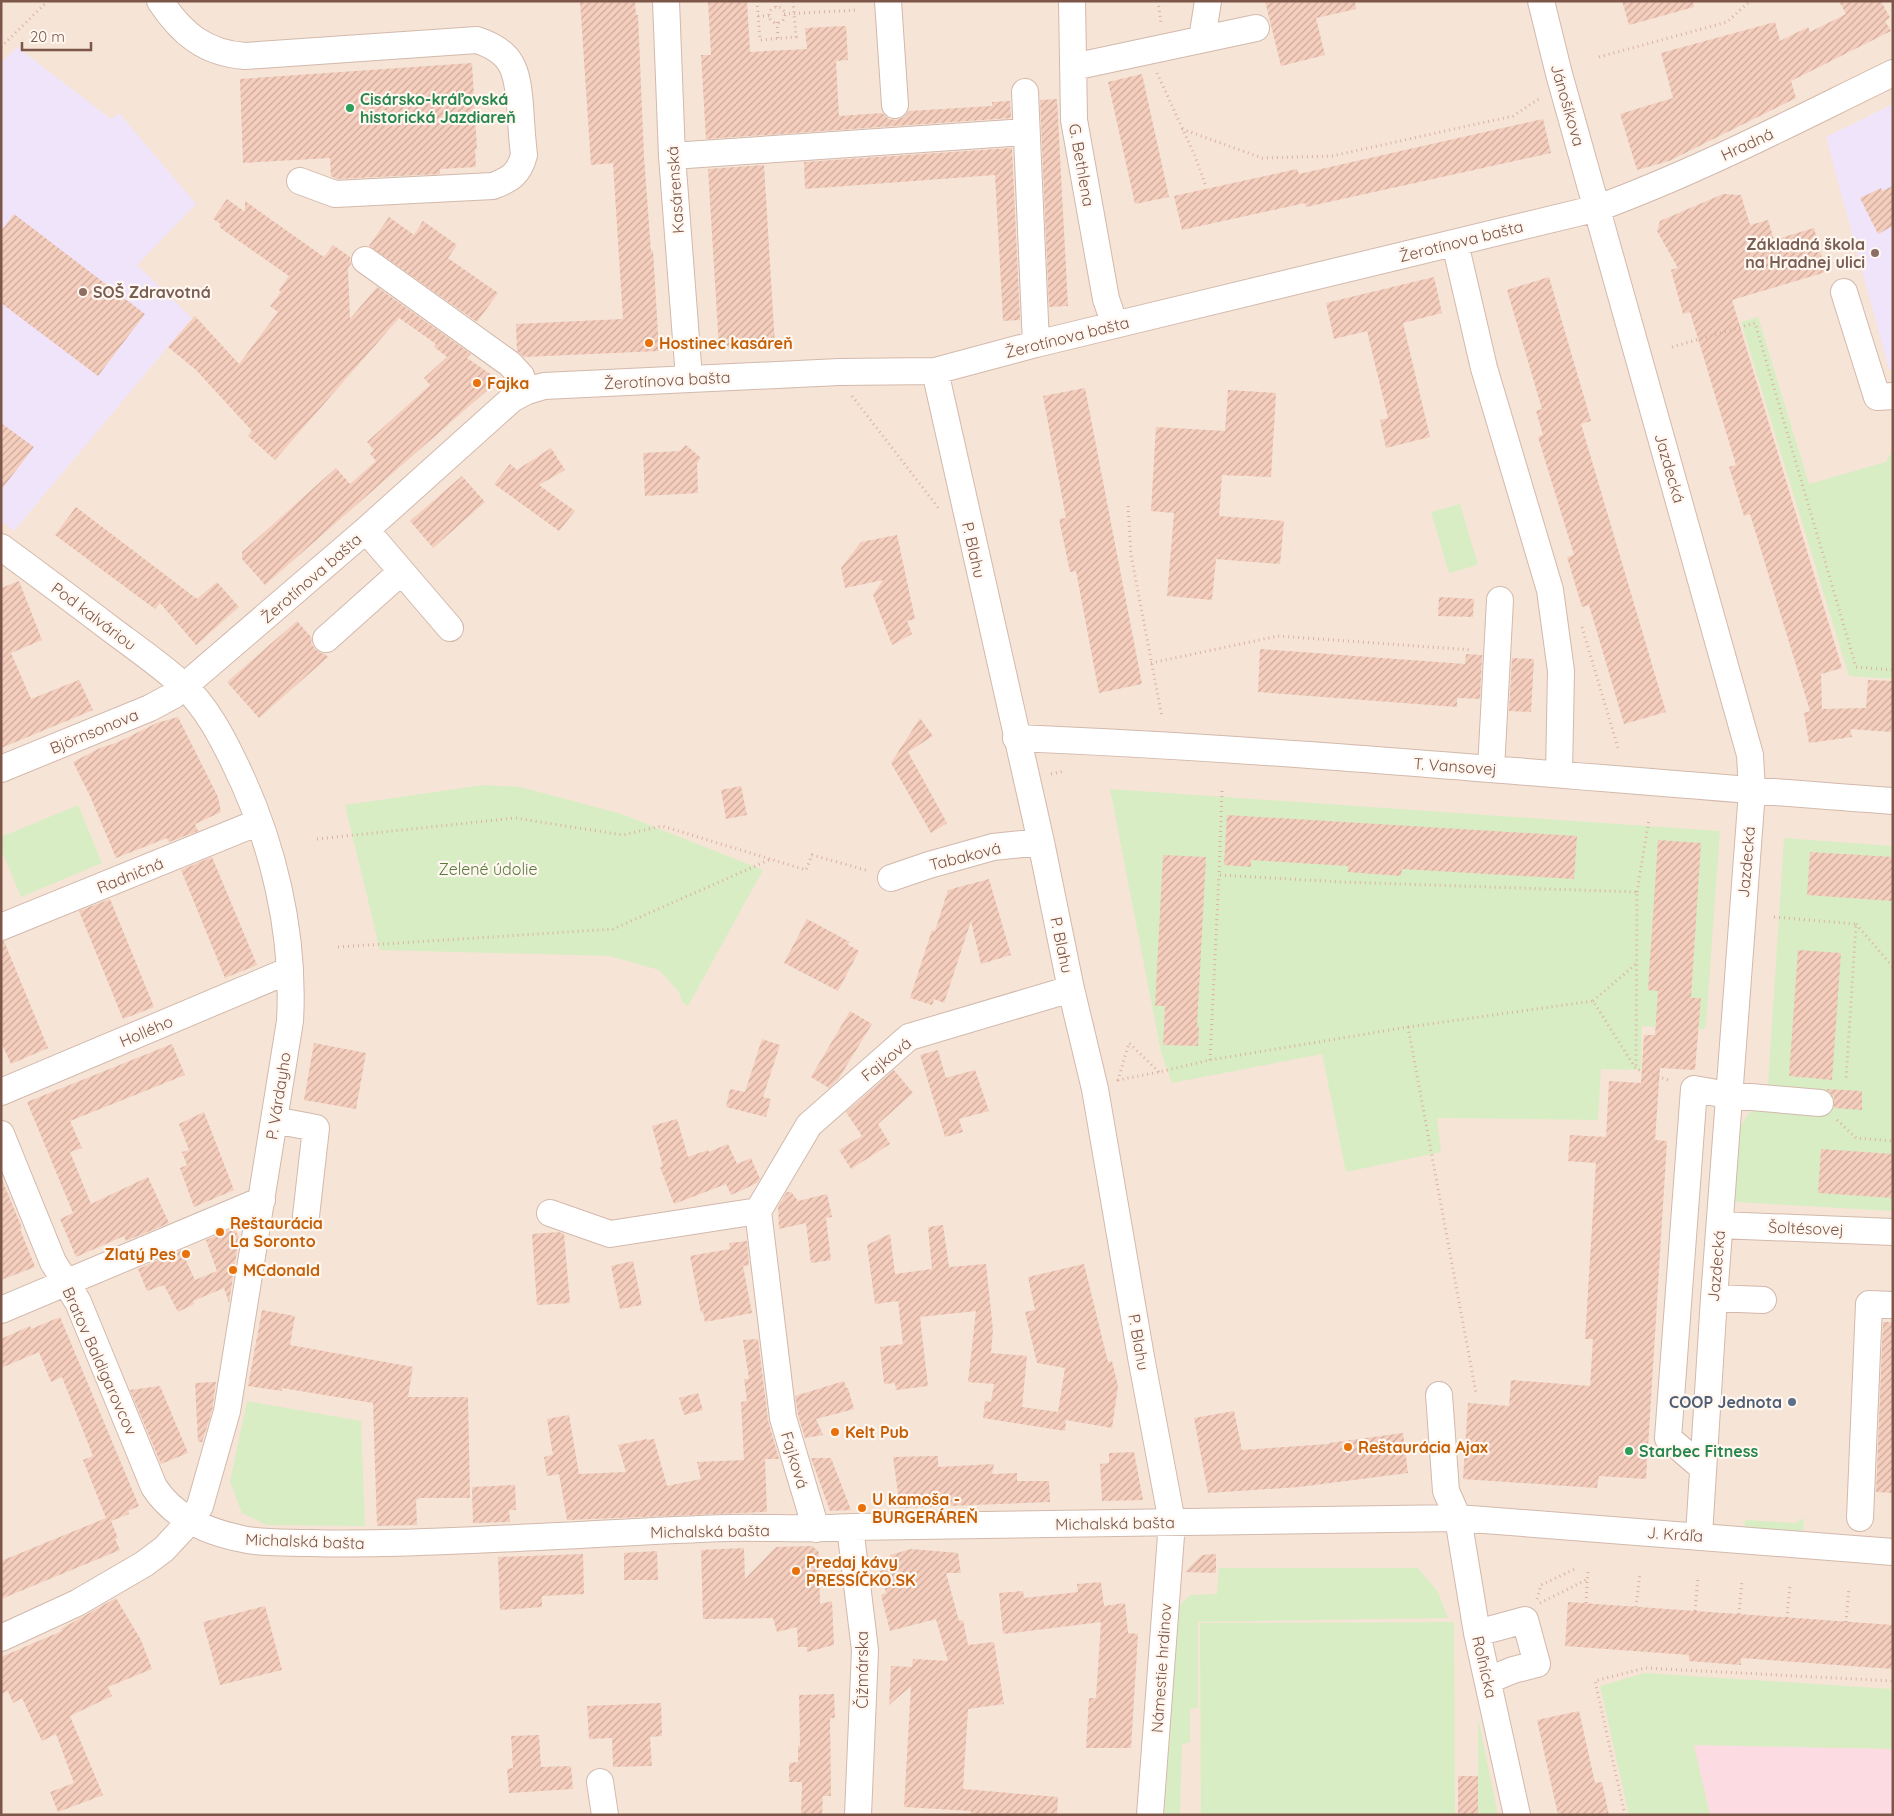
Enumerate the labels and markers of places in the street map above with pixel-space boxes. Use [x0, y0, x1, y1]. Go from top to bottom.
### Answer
place label: Cisársko-kráľovská historická Jazdiareň [360, 89, 516, 127]
marker: Cisársko-kráľovská historická Jazdiareň [344, 102, 356, 114]
place label: Základná škola na Hradnej ulici [1745, 234, 1865, 272]
marker: Základná škola na Hradnej ulici [1869, 247, 1881, 259]
place label: SOŠ Zdravotná [93, 282, 211, 302]
marker: SOŠ Zdravotná [77, 286, 89, 298]
place label: Hostinec kasáreň [659, 333, 793, 353]
marker: Hostinec kasáreň [643, 337, 655, 349]
place label: Fajka [487, 373, 529, 393]
marker: Fajka [471, 377, 483, 389]
place label: Reštaurácia La Soronto [230, 1213, 323, 1251]
marker: Reštaurácia La Soronto [214, 1226, 226, 1238]
place label: Zlatý Pes [104, 1244, 176, 1264]
marker: Zlatý Pes [180, 1248, 192, 1260]
place label: MCdonald [243, 1260, 320, 1280]
marker: MCdonald [227, 1264, 239, 1276]
place label: COOP Jednota [1669, 1392, 1782, 1412]
marker: COOP Jednota [1786, 1396, 1798, 1408]
place label: Kelt Pub [845, 1422, 909, 1442]
marker: Kelt Pub [829, 1426, 841, 1438]
place label: Reštaurácia Ajax [1358, 1437, 1488, 1457]
marker: Reštaurácia Ajax [1342, 1441, 1354, 1453]
place label: Starbec Fitness [1639, 1441, 1758, 1461]
marker: Starbec Fitness [1623, 1445, 1635, 1457]
place label: U kamoša - BURGERÁREŇ [872, 1489, 978, 1527]
marker: U kamoša - BURGERÁREŇ [856, 1502, 868, 1514]
place label: Predaj kávy PRESSÍČKO.SK [806, 1552, 916, 1590]
marker: Predaj kávy PRESSÍČKO.SK [790, 1565, 802, 1577]

